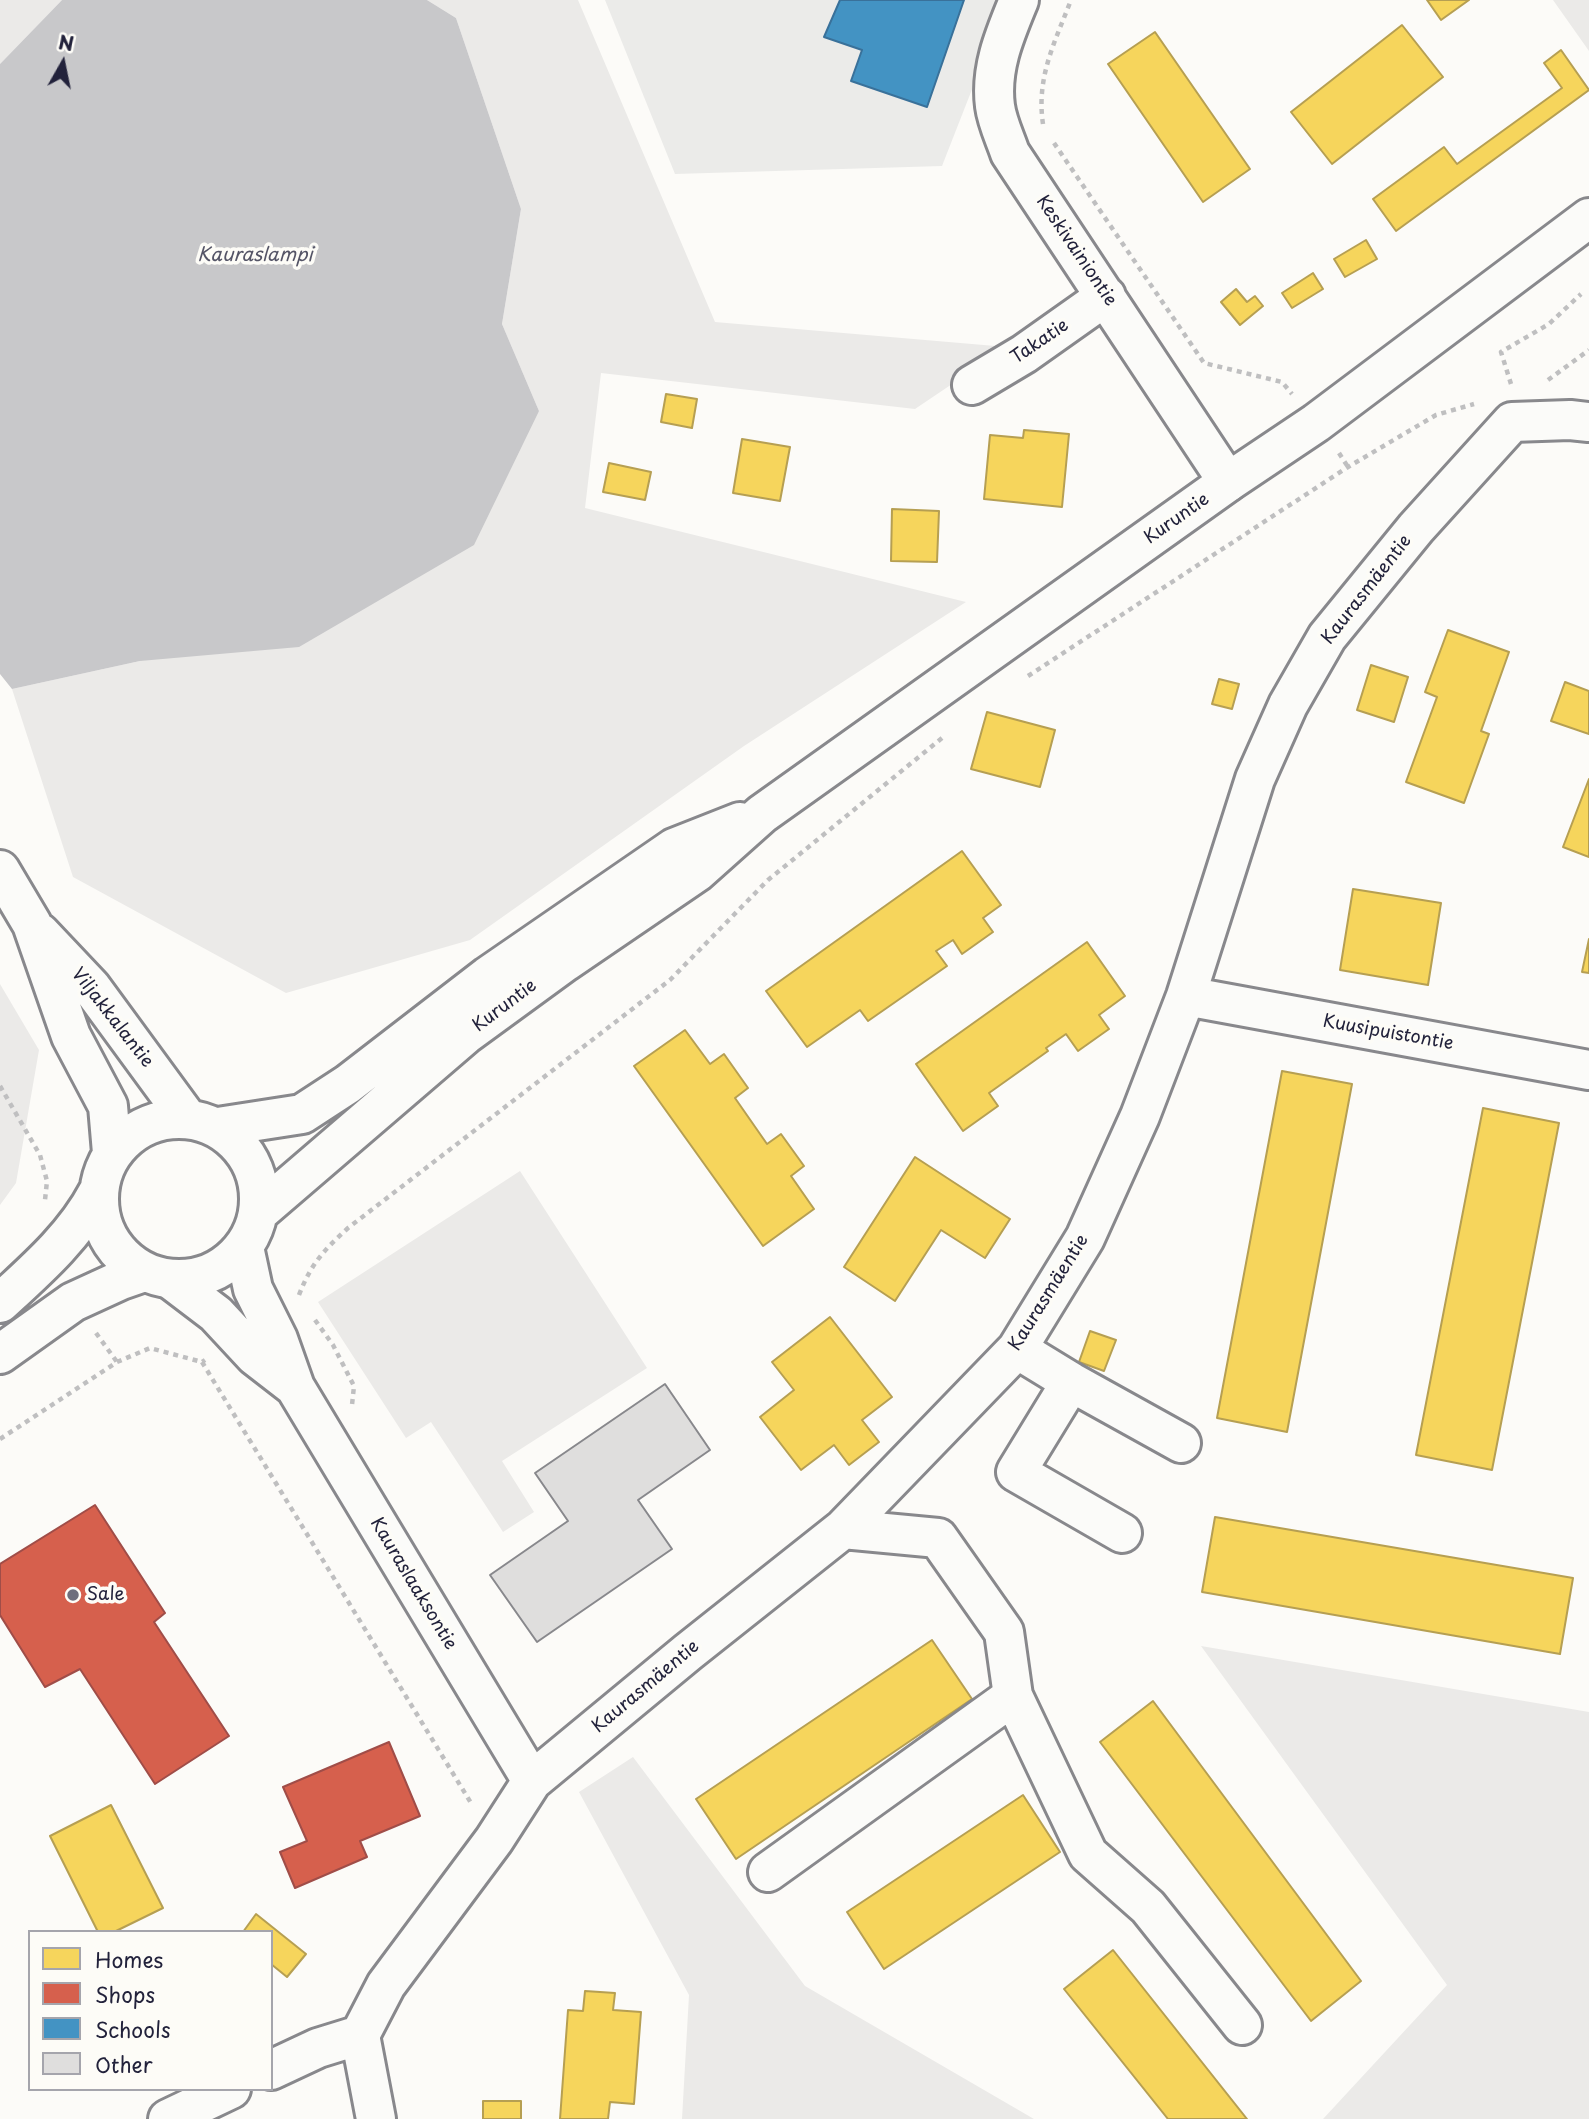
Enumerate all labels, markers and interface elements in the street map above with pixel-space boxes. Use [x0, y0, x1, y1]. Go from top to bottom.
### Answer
text: N [57, 27, 76, 57]
north arrow [28, 28, 98, 98]
street label: Keskivainiontie [1031, 192, 1121, 310]
water label: Kauraslampi [197, 245, 313, 267]
street label: Takatie [1007, 315, 1073, 369]
street label: Kuruntie [1140, 489, 1214, 549]
street label: Kaurasmäentie [1317, 531, 1417, 649]
street label: Viljakkalantie [66, 964, 158, 1072]
street label: Kuruntie [469, 975, 541, 1037]
street label: Kuusipuistontie [1321, 1011, 1455, 1055]
street label: Kaurasmäentie [1005, 1231, 1093, 1355]
street label: Kauraslaaksontie [365, 1514, 461, 1654]
place label: Sale [87, 1584, 125, 1606]
marker: Sale [65, 1587, 81, 1603]
street label: Kaurasmäentie [588, 1636, 704, 1738]
legend [28, 1930, 273, 2091]
text: Homes [95, 1943, 163, 1975]
text: Shops [95, 1978, 155, 2010]
text: Schools [95, 2013, 171, 2045]
text: Other [95, 2048, 153, 2080]

